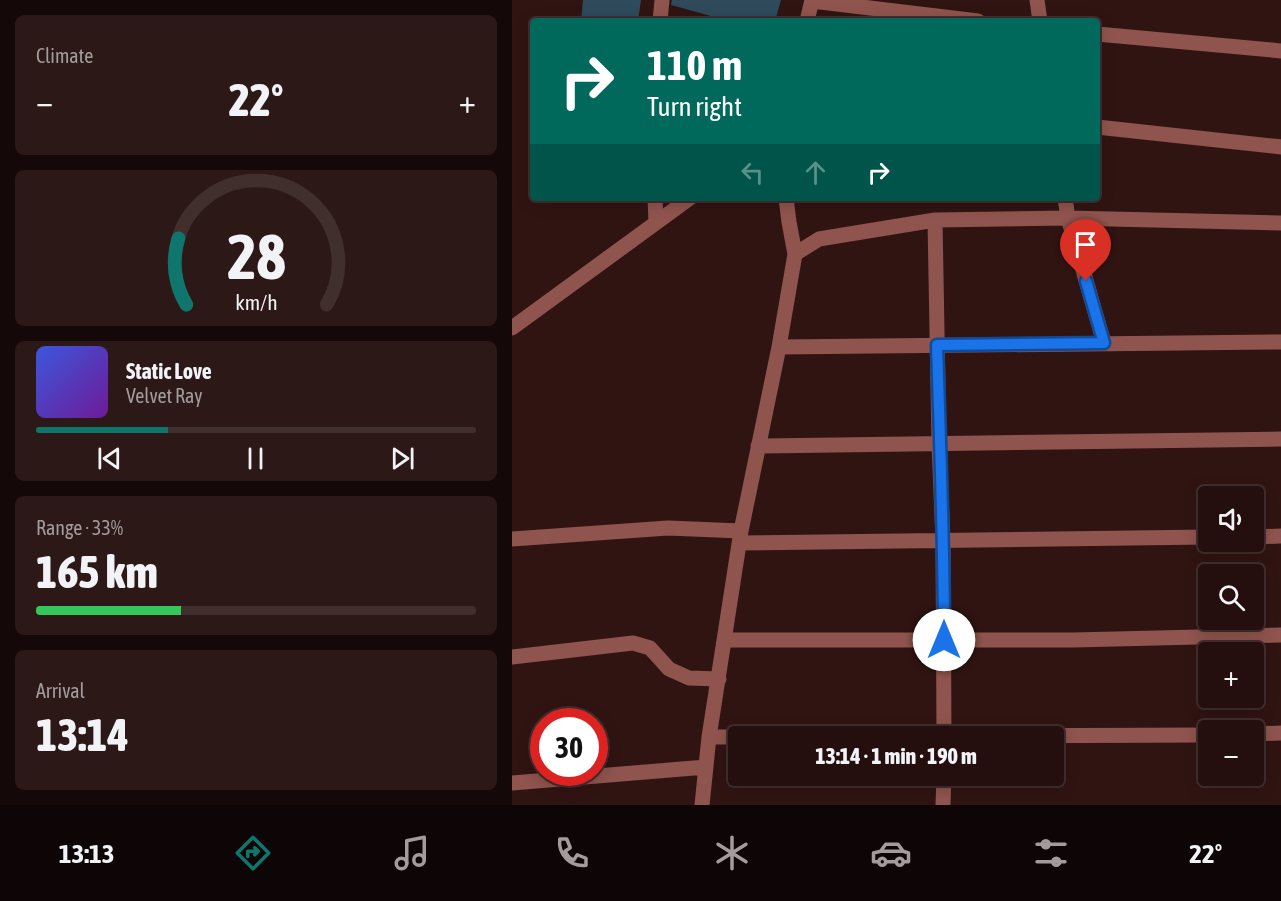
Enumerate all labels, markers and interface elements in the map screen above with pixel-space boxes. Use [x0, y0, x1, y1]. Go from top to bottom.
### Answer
text: 110 m [647, 41, 742, 89]
icon: right [548, 42, 626, 120]
text: Climate [36, 44, 93, 67]
text: 22° [229, 74, 283, 126]
text: − [36, 82, 53, 120]
text: + [459, 82, 476, 120]
text: Turn right [647, 91, 742, 122]
icon: left [736, 156, 769, 189]
icon: ahead [799, 156, 832, 189]
icon: right [862, 156, 895, 189]
pin [1060, 219, 1111, 281]
text: 28 [227, 221, 285, 292]
icon: arrive [1069, 228, 1102, 261]
text: km/h [235, 290, 277, 315]
text: Static Love [126, 358, 212, 384]
text: Velvet Ray [126, 384, 203, 407]
icon: previous [93, 442, 126, 475]
icon: pause [239, 442, 272, 475]
icon: next [386, 442, 419, 475]
map controls [1198, 486, 1264, 786]
button: sound [1198, 486, 1264, 552]
text: Range · 33% [36, 516, 123, 539]
text: 165 km [36, 546, 158, 598]
button: search [1198, 564, 1264, 630]
position arrow [912, 608, 976, 672]
button: + [1198, 642, 1264, 708]
text: Arrival [36, 679, 85, 702]
speed limit sign: 30 [530, 708, 608, 786]
text: 13:14 [36, 709, 129, 761]
button: − [1198, 720, 1264, 786]
text: 13:14 · 1 min · 190 m [815, 743, 977, 769]
icon: directions [232, 832, 274, 874]
icon: music [391, 832, 433, 874]
icon: phone [551, 832, 593, 874]
icon: climate [711, 832, 753, 874]
icon: car [870, 832, 912, 874]
icon: filters [1030, 832, 1072, 874]
text: 13:13 [59, 838, 114, 869]
text: 22° [1189, 838, 1222, 869]

